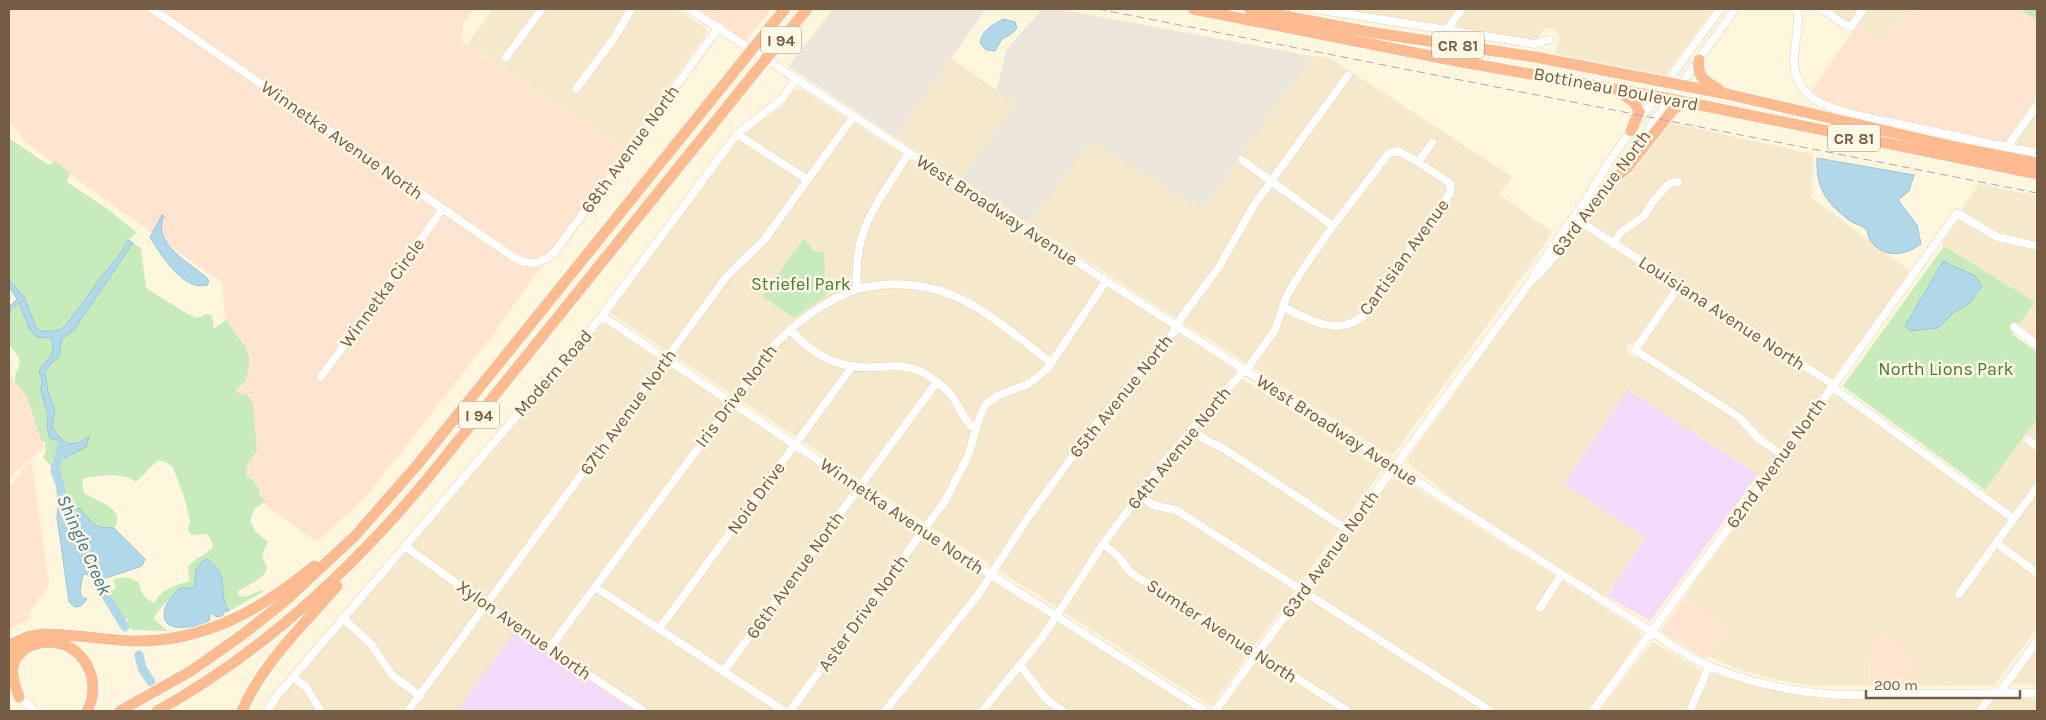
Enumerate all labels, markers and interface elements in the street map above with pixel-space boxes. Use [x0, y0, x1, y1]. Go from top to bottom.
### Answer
road number: I 94 [761, 26, 801, 54]
road number: CR 81 [1432, 32, 1484, 58]
street label: Bottineau Boulevard [1532, 62, 1700, 116]
street label: Winnetka Avenue North [257, 76, 427, 204]
street label: 68th Avenue North [576, 81, 684, 217]
road number: CR 81 [1828, 125, 1880, 152]
street label: 63rd Avenue North [1546, 126, 1656, 260]
street label: West Broadway Avenue [912, 150, 1082, 270]
street label: Cartisian Avenue [1354, 194, 1454, 320]
street label: Winnetka Circle [335, 234, 429, 352]
street label: Louisiana Avenue North [1635, 251, 1809, 375]
park label: Striefel Park [751, 273, 851, 295]
street label: Modern Road [509, 325, 597, 421]
street label: 65th Avenue North [1065, 330, 1177, 462]
street label: Iris Drive North [690, 340, 782, 452]
street label: 67th Avenue North [575, 345, 681, 479]
park label: North Lions Park [1878, 358, 2014, 380]
street label: West Broadway Avenue [1252, 370, 1422, 490]
street label: 64th Avenue North [1123, 382, 1235, 514]
street label: 62nd Avenue North [1721, 393, 1831, 533]
road number: I 94 [459, 402, 499, 428]
street label: Winnetka Avenue North [816, 453, 988, 579]
street label: Noid Drive [722, 457, 790, 539]
street label: 63rd Avenue North [1276, 486, 1384, 622]
water label: Shingle Creek [52, 491, 116, 599]
street label: 66th Avenue North [741, 507, 849, 643]
street label: Aster Drive North [813, 550, 913, 676]
street label: Sumter Avenue North [1143, 574, 1301, 688]
street label: Xylon Avenue North [452, 575, 596, 685]
scale bar [1866, 668, 2020, 700]
text: 200 m [1874, 676, 1918, 694]

